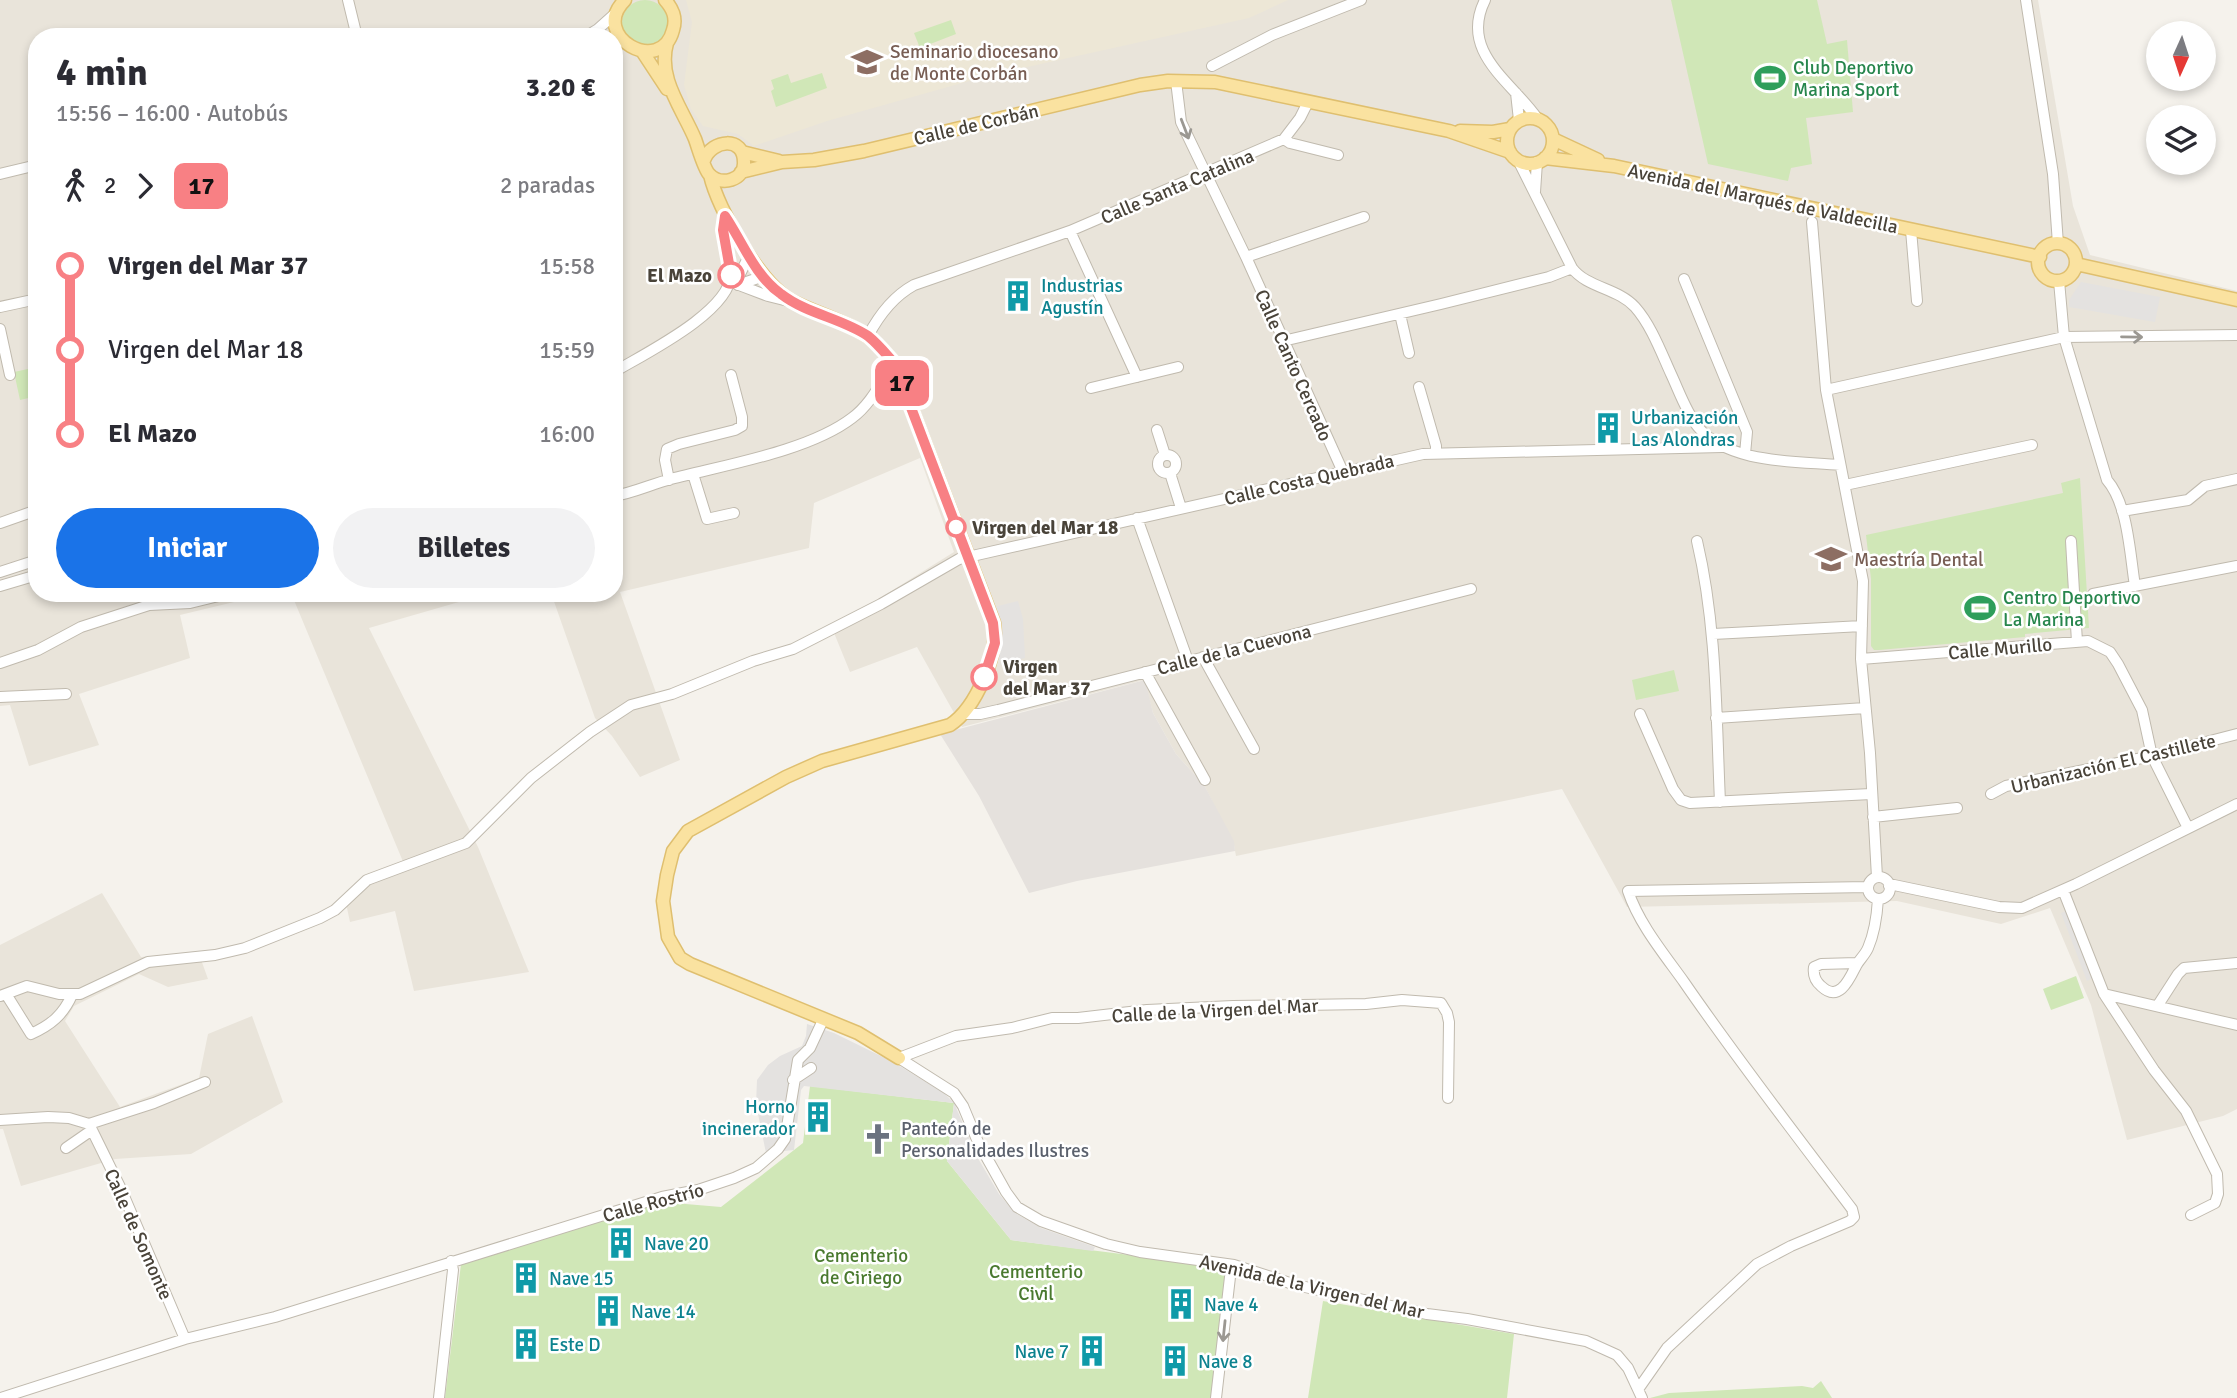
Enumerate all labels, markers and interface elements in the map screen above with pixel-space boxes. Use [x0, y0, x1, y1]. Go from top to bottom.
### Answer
north arrow [2146, 21, 2216, 91]
map controls [2146, 21, 2216, 175]
place label: Seminario diocesano de Monte Corbán [890, 40, 1059, 86]
school or university icon: Seminario diocesano de Monte Corbán [850, 45, 884, 79]
text: 4 min [56, 49, 148, 96]
place label: Club Deportivo Marina Sport [1793, 56, 1914, 102]
sports icon: Club Deportivo Marina Sport [1753, 61, 1787, 95]
text: 3.20 € [526, 72, 595, 104]
text: 15:56 – 16:00 · Autobús [56, 99, 288, 128]
street label: Calle de Corbán [911, 99, 1041, 151]
button: layers [2146, 105, 2216, 175]
one-way arrow [1180, 117, 1192, 139]
street label: Calle Santa Catalina [1097, 144, 1258, 230]
street label: Avenida del Marqués de Valdecilla [1625, 159, 1900, 239]
icon: walk [56, 167, 94, 205]
icon: forward [126, 167, 164, 205]
text: 2 [104, 171, 116, 200]
text: 17 [188, 171, 214, 201]
text: 2 paradas [500, 171, 595, 200]
text: Virgen del Mar 37 [108, 250, 308, 282]
text: 15:58 [539, 252, 595, 281]
marker: El Mazo [718, 262, 744, 288]
place label: El Mazo [647, 264, 712, 288]
place label: Industrias Agustín [1041, 274, 1123, 320]
building icon: Industrias Agustín [1001, 279, 1035, 313]
street label: Calle Canto Cercado [1249, 286, 1337, 445]
one-way arrow [2121, 330, 2144, 343]
text: Virgen del Mar 18 [108, 334, 304, 366]
text: 15:59 [539, 336, 595, 365]
line badge: 17 [870, 360, 934, 406]
text: 17 [889, 368, 915, 398]
place label: Urbanización Las Alondras [1631, 406, 1738, 452]
building icon: Urbanización Las Alondras [1591, 411, 1625, 445]
text: El Mazo [108, 418, 197, 450]
text: 16:00 [539, 420, 595, 449]
street label: Calle Costa Quebrada [1222, 449, 1397, 511]
button: Iniciar [56, 508, 319, 588]
button: Billetes [333, 508, 595, 588]
place label: Virgen del Mar 18 [972, 516, 1118, 540]
marker: Virgen del Mar 18 [946, 517, 966, 537]
school or university icon: Maestría Dental [1814, 542, 1848, 576]
place label: Maestría Dental [1854, 548, 1984, 572]
place label: Centro Deportivo La Marina [2003, 586, 2141, 632]
sports icon: Centro Deportivo La Marina [1963, 591, 1997, 625]
street label: Calle de la Cuevona [1155, 619, 1314, 681]
street label: Calle Murillo [1947, 632, 2053, 665]
place label: Virgen del Mar 37 [1003, 655, 1091, 701]
marker: Virgen del Mar 37 [971, 664, 997, 690]
street label: Urbanización El Castillete [2008, 729, 2218, 799]
street label: Calle de la Virgen del Mar [1111, 994, 1319, 1028]
place label: Horno incinerador [702, 1095, 795, 1141]
building icon: Horno incinerador [801, 1100, 835, 1134]
place label: Panteón de Personalidades Ilustres [901, 1117, 1089, 1163]
church icon: Panteón de Personalidades Ilustres [861, 1122, 895, 1156]
street label: Calle de Somonte [98, 1165, 178, 1304]
street label: Calle Rostrío [600, 1178, 707, 1228]
building icon: Nave 20 [604, 1226, 638, 1260]
place label: Nave 20 [644, 1232, 709, 1256]
park label: Cementerio de Ciriego [814, 1244, 908, 1290]
street label: Avenida de la Virgen del Mar [1197, 1249, 1427, 1325]
park label: Cementerio Civil [989, 1260, 1083, 1306]
building icon: Nave 15 [509, 1261, 543, 1295]
place label: Nave 15 [549, 1267, 614, 1291]
building icon: Nave 4 [1164, 1287, 1198, 1321]
place label: Nave 4 [1204, 1293, 1259, 1317]
building icon: Nave 14 [591, 1294, 625, 1328]
place label: Nave 14 [631, 1300, 696, 1324]
one-way arrow [1217, 1319, 1230, 1342]
building icon: Este D [509, 1327, 543, 1361]
place label: Este D [549, 1333, 601, 1357]
building icon: Nave 7 [1075, 1334, 1109, 1368]
place label: Nave 7 [1014, 1340, 1069, 1364]
building icon: Nave 8 [1158, 1344, 1192, 1378]
place label: Nave 8 [1198, 1350, 1253, 1374]

